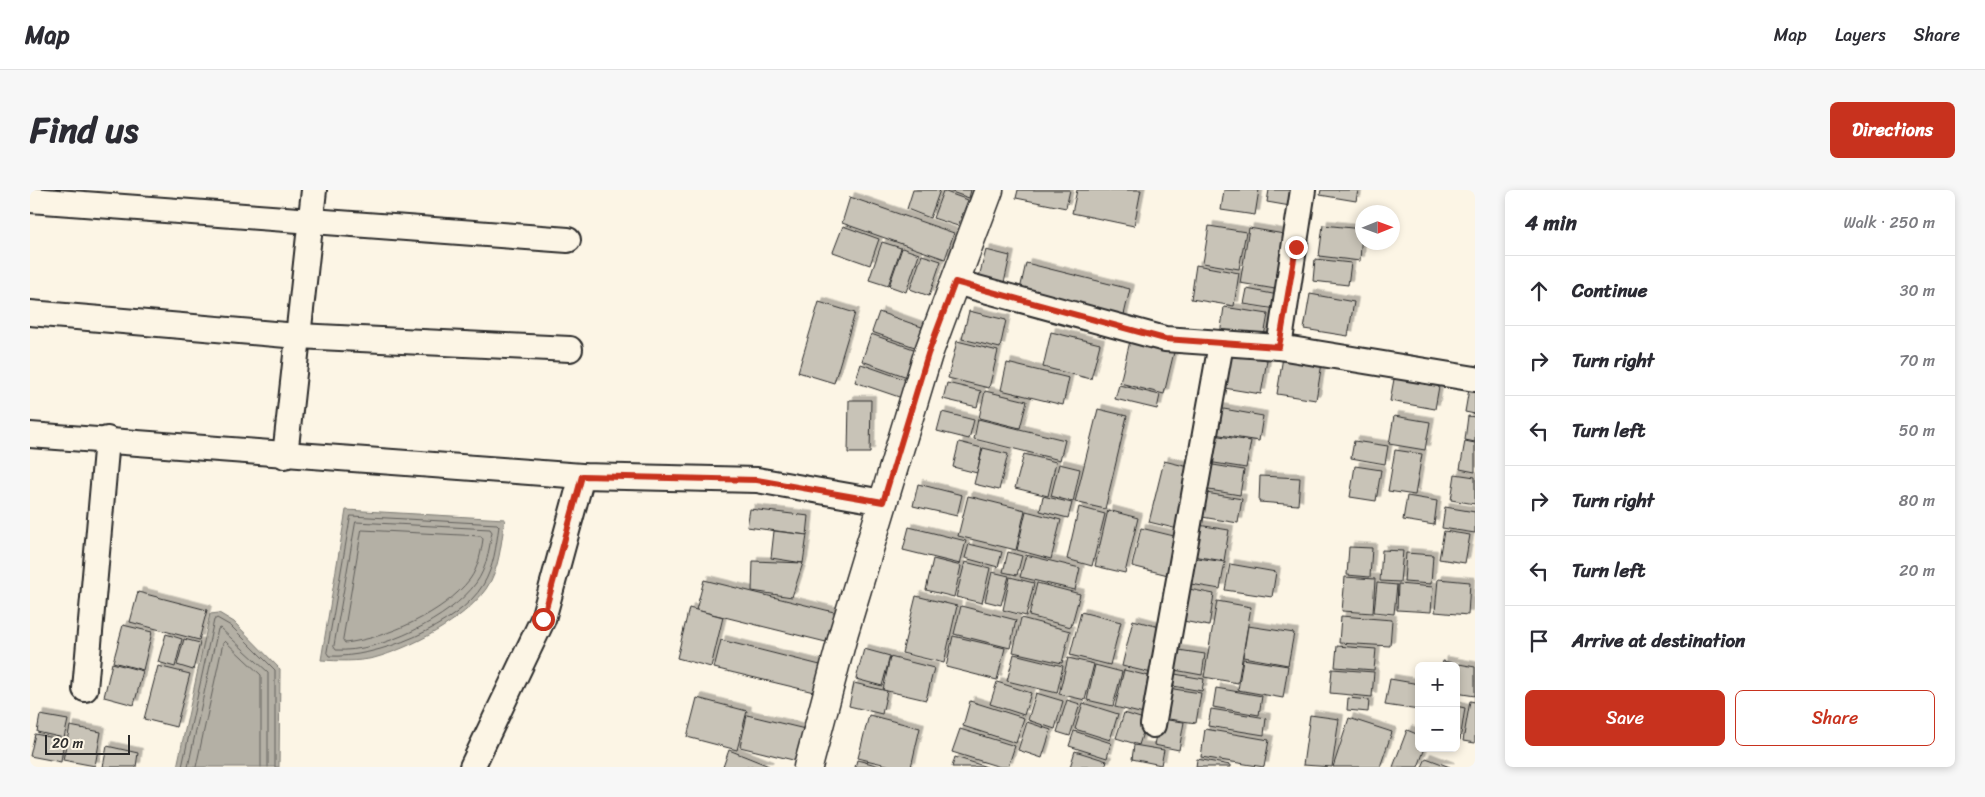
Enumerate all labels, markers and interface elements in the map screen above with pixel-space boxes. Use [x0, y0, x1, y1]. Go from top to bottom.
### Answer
text: Map [25, 14, 69, 56]
text: Map [1774, 19, 1807, 51]
text: Layers [1835, 19, 1886, 51]
text: Share [1914, 19, 1960, 51]
text: Find us [30, 99, 138, 161]
button: Directions [1830, 102, 1955, 158]
text: 4 min [1525, 204, 1577, 242]
north arrow [1355, 205, 1400, 250]
text: Walk · 250 m [1843, 208, 1935, 237]
route end [1285, 236, 1308, 259]
text: Continue [1572, 274, 1648, 307]
text: 30 m [1900, 276, 1935, 305]
icon: ahead [1525, 277, 1553, 305]
text: Turn right [1572, 344, 1654, 377]
text: 70 m [1899, 346, 1935, 375]
icon: right [1525, 347, 1553, 375]
text: Turn left [1572, 414, 1645, 447]
text: 50 m [1899, 416, 1935, 445]
icon: left [1525, 417, 1553, 445]
text: Turn right [1572, 484, 1654, 517]
text: 80 m [1899, 486, 1935, 515]
icon: right [1525, 487, 1553, 515]
text: Turn left [1572, 554, 1645, 587]
text: 20 m [1899, 556, 1935, 585]
icon: left [1525, 557, 1553, 585]
route start [532, 608, 555, 631]
text: Arrive at destination [1572, 624, 1745, 657]
icon: arrive [1525, 627, 1553, 655]
map controls [1415, 662, 1460, 752]
button: + [1415, 662, 1460, 707]
button: Save [1525, 690, 1725, 746]
button: Share [1735, 690, 1935, 746]
button: − [1415, 707, 1460, 752]
text: 20 m [52, 731, 83, 756]
scale bar [45, 732, 130, 755]

